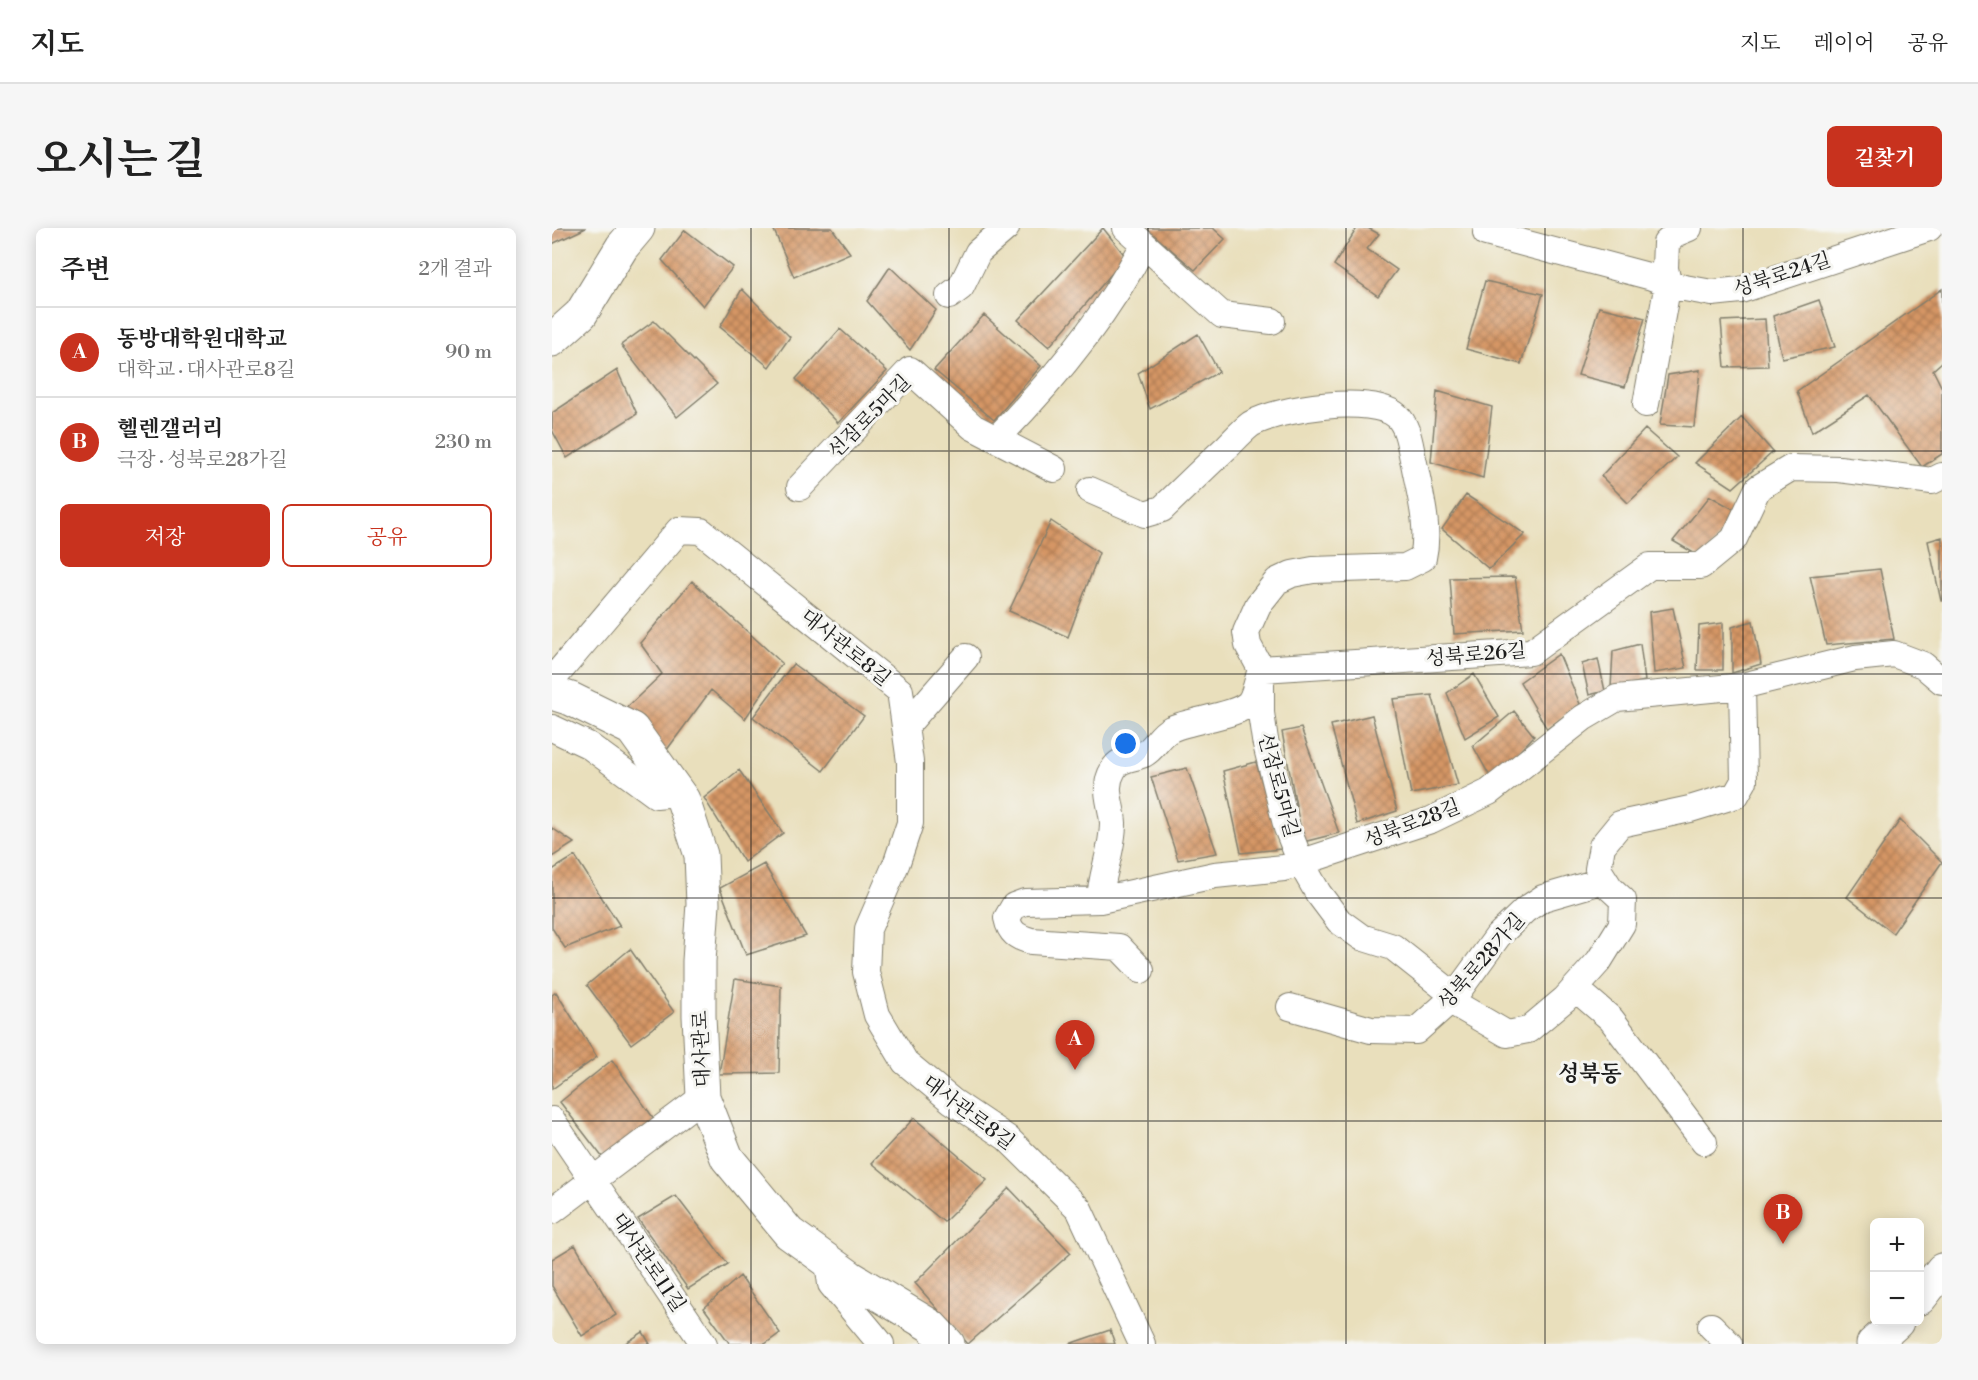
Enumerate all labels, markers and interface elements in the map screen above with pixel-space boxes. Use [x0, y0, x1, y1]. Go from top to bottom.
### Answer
text: 지도 [30, 27, 84, 62]
text: 지도 [1740, 31, 1781, 57]
text: 레이어 [1814, 31, 1874, 57]
text: 공유 [1907, 31, 1948, 57]
button: 길찾기 [1827, 126, 1942, 187]
text: 오시는 길 [36, 134, 205, 187]
street label: 성북로24길 [1731, 248, 1834, 303]
text: 주변 [60, 254, 110, 286]
text: 2개 결과 [419, 257, 492, 282]
text: 동방대학원대학교 [117, 326, 287, 353]
text: A [72, 340, 87, 365]
text: 90 m [445, 340, 492, 365]
text: 대학교 · 대사관로8길 [117, 358, 295, 383]
street label: 선잠로5마길 [823, 370, 917, 464]
text: 헬렌갤러리 [117, 416, 223, 443]
text: B [72, 430, 87, 455]
text: 230 m [435, 430, 492, 455]
text: 극장 · 성북로28가길 [117, 448, 287, 473]
button: 저장 [60, 504, 270, 567]
button: 공유 [282, 504, 492, 567]
street label: 대사관로8길 [795, 604, 895, 692]
street label: 성북로26길 [1425, 639, 1527, 672]
your location [1111, 729, 1140, 758]
street label: 선잠로5마길 [1252, 730, 1304, 841]
street label: 성북로28길 [1361, 795, 1464, 854]
street label: 성북로28가길 [1433, 908, 1531, 1016]
street label: 대사관로 [689, 1010, 716, 1088]
pin: A [1056, 1020, 1094, 1070]
district label: 성북동 [1558, 1061, 1622, 1088]
street label: 대사관로8길 [917, 1070, 1019, 1156]
pin: B [1764, 1194, 1802, 1244]
street label: 대사관로11길 [605, 1208, 690, 1317]
map controls [1870, 1218, 1924, 1326]
button: + [1870, 1218, 1924, 1272]
button: − [1870, 1272, 1924, 1326]

